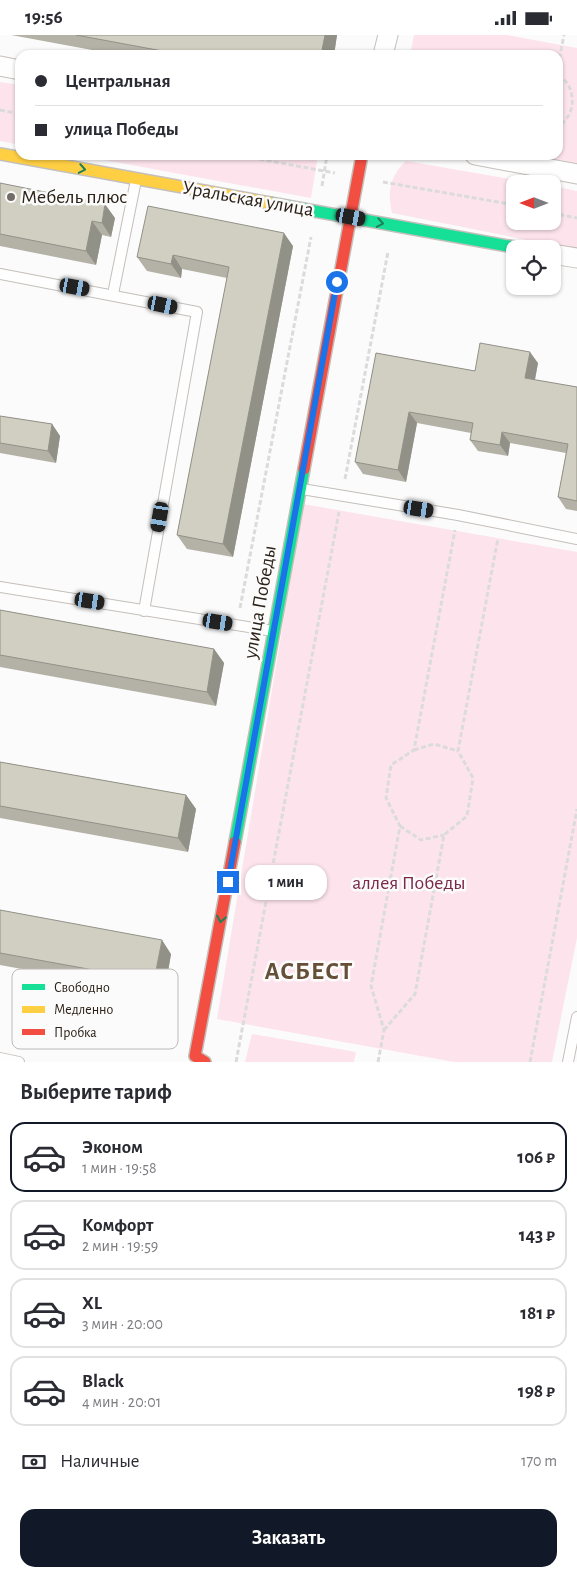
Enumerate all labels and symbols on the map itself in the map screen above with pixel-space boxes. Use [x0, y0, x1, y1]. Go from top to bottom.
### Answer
one-way arrow [78, 163, 87, 173]
north arrow [506, 175, 561, 230]
street label: Уральская улица [181, 178, 315, 220]
place label: Мебель плюс [21, 187, 127, 207]
marker: Мебель плюс [5, 191, 17, 203]
car [334, 207, 367, 227]
one-way arrow [376, 217, 384, 227]
route start [326, 271, 348, 293]
car [58, 277, 91, 297]
car [146, 295, 179, 315]
car [403, 499, 434, 519]
car [150, 501, 169, 533]
street label: улица Победы [240, 544, 280, 661]
car [74, 591, 105, 611]
car [202, 612, 233, 632]
callout: 1 мин [246, 865, 328, 899]
route end [217, 871, 239, 893]
park label: аллея Победы [352, 873, 466, 893]
one-way arrow [216, 915, 226, 923]
district label: АСБЕСТ [265, 959, 353, 984]
legend [12, 969, 178, 1049]
text: Свободно [54, 981, 110, 995]
text: Медленно [54, 1003, 113, 1017]
text: Пробка [54, 1026, 97, 1040]

